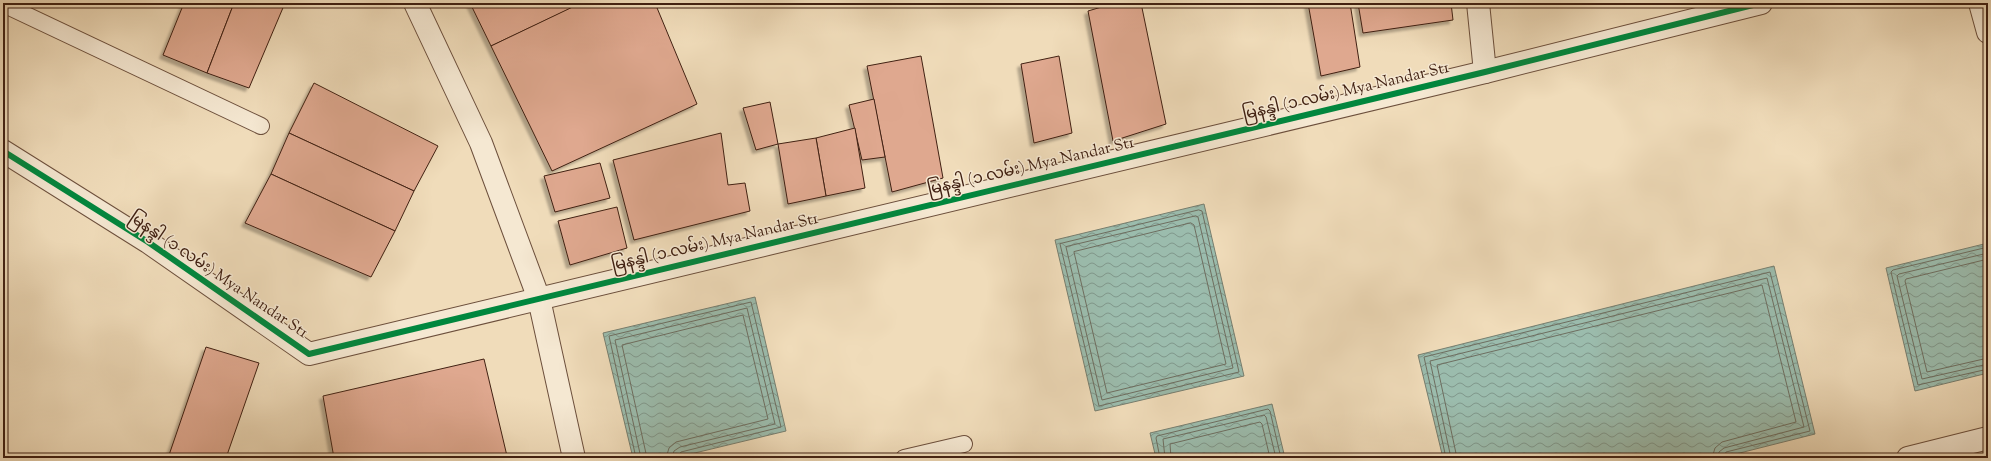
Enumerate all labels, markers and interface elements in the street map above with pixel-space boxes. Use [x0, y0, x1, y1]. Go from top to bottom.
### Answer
street label: မြနန္ဒါ (၁ လမ်း) Mya Nandar St1 [1240, 55, 1452, 127]
street label: မြနန္ဒါ (၁ လမ်း) Mya Nandar St1 [925, 130, 1137, 202]
street label: မြနန္ဒါ (၁ လမ်း) Mya Nandar St1 [124, 206, 314, 345]
street label: မြနန္ဒါ (၁ လမ်း) Mya Nandar St1 [609, 206, 821, 278]

